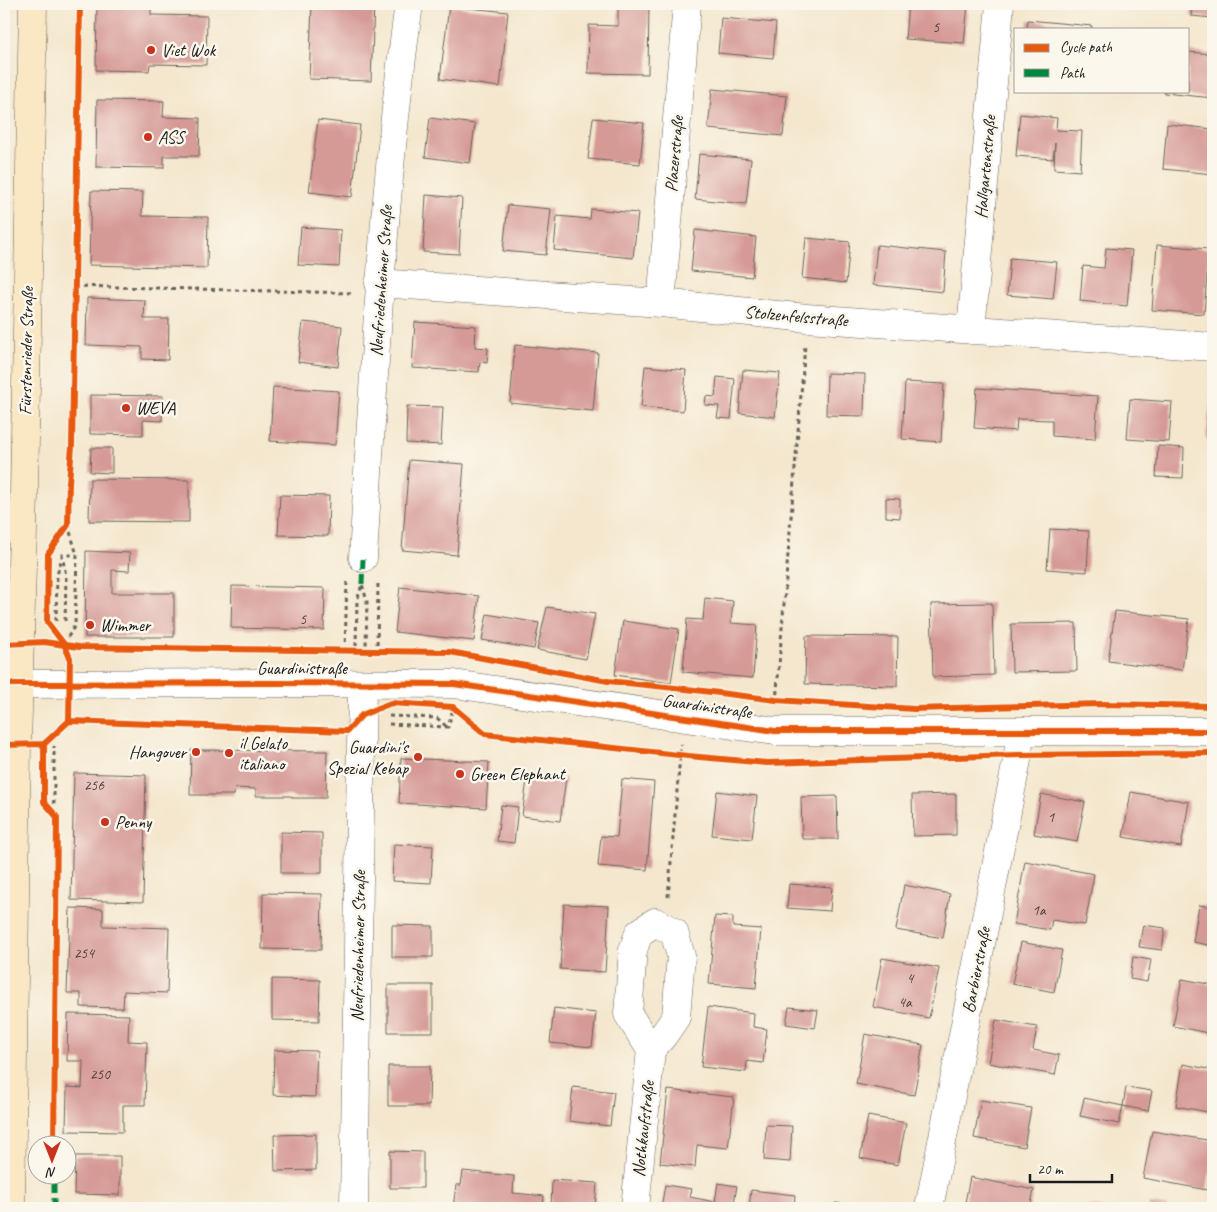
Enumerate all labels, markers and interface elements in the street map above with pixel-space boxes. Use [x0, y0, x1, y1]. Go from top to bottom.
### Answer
house number: 5 [933, 18, 941, 37]
legend [1014, 28, 1190, 92]
text: Cycle path [1060, 38, 1112, 57]
place label: Viet Wok [161, 39, 217, 61]
marker: Viet Wok [145, 44, 157, 56]
text: Path [1060, 64, 1086, 83]
street label: Hallgartenstraße [970, 113, 1001, 220]
street label: Plazerstraße [660, 114, 688, 193]
place label: ASS [158, 126, 186, 148]
marker: ASS [142, 131, 154, 143]
street label: Neufriedenheimer Straße [365, 204, 397, 357]
street label: Fürstenrieder Straße [14, 286, 38, 415]
street label: Stolzenfelsstraße [743, 301, 850, 332]
place label: WEVA [136, 397, 176, 419]
marker: WEVA [120, 402, 132, 414]
house number: 5 [300, 610, 308, 629]
place label: Wimmer [100, 614, 152, 636]
marker: Wimmer [84, 619, 96, 631]
street label: Guardinistraße [257, 657, 348, 679]
street label: Guardinistraße [661, 689, 754, 723]
place label: il Gelato italiano [239, 732, 289, 775]
place label: Guardini's Spezial Kebap [327, 736, 410, 779]
place label: Hangover [129, 741, 189, 763]
marker: Hangover [190, 746, 202, 758]
marker: il Gelato italiano [223, 747, 235, 759]
marker: Guardini's Spezial Kebap [412, 751, 424, 763]
place label: Green Elephant [470, 763, 567, 785]
marker: Green Elephant [454, 768, 466, 780]
house number: 256 [84, 776, 105, 795]
house number: 1 [1048, 808, 1056, 827]
place label: Penny [115, 811, 153, 833]
marker: Penny [99, 816, 111, 828]
street label: Neufriedenheimer Straße [346, 869, 370, 1022]
house number: 1a [1032, 901, 1047, 920]
street label: Barbierstraße [957, 924, 995, 1015]
house number: 254 [74, 944, 95, 963]
house number: 4 [907, 969, 915, 988]
house number: 4a [898, 993, 913, 1012]
house number: 250 [90, 1065, 111, 1084]
street label: Nothkaufstraße [627, 1079, 659, 1178]
north arrow [28, 1134, 78, 1184]
scale bar [1030, 1152, 1112, 1184]
text: 20 m [1037, 1160, 1064, 1179]
text: N [45, 1164, 56, 1181]

